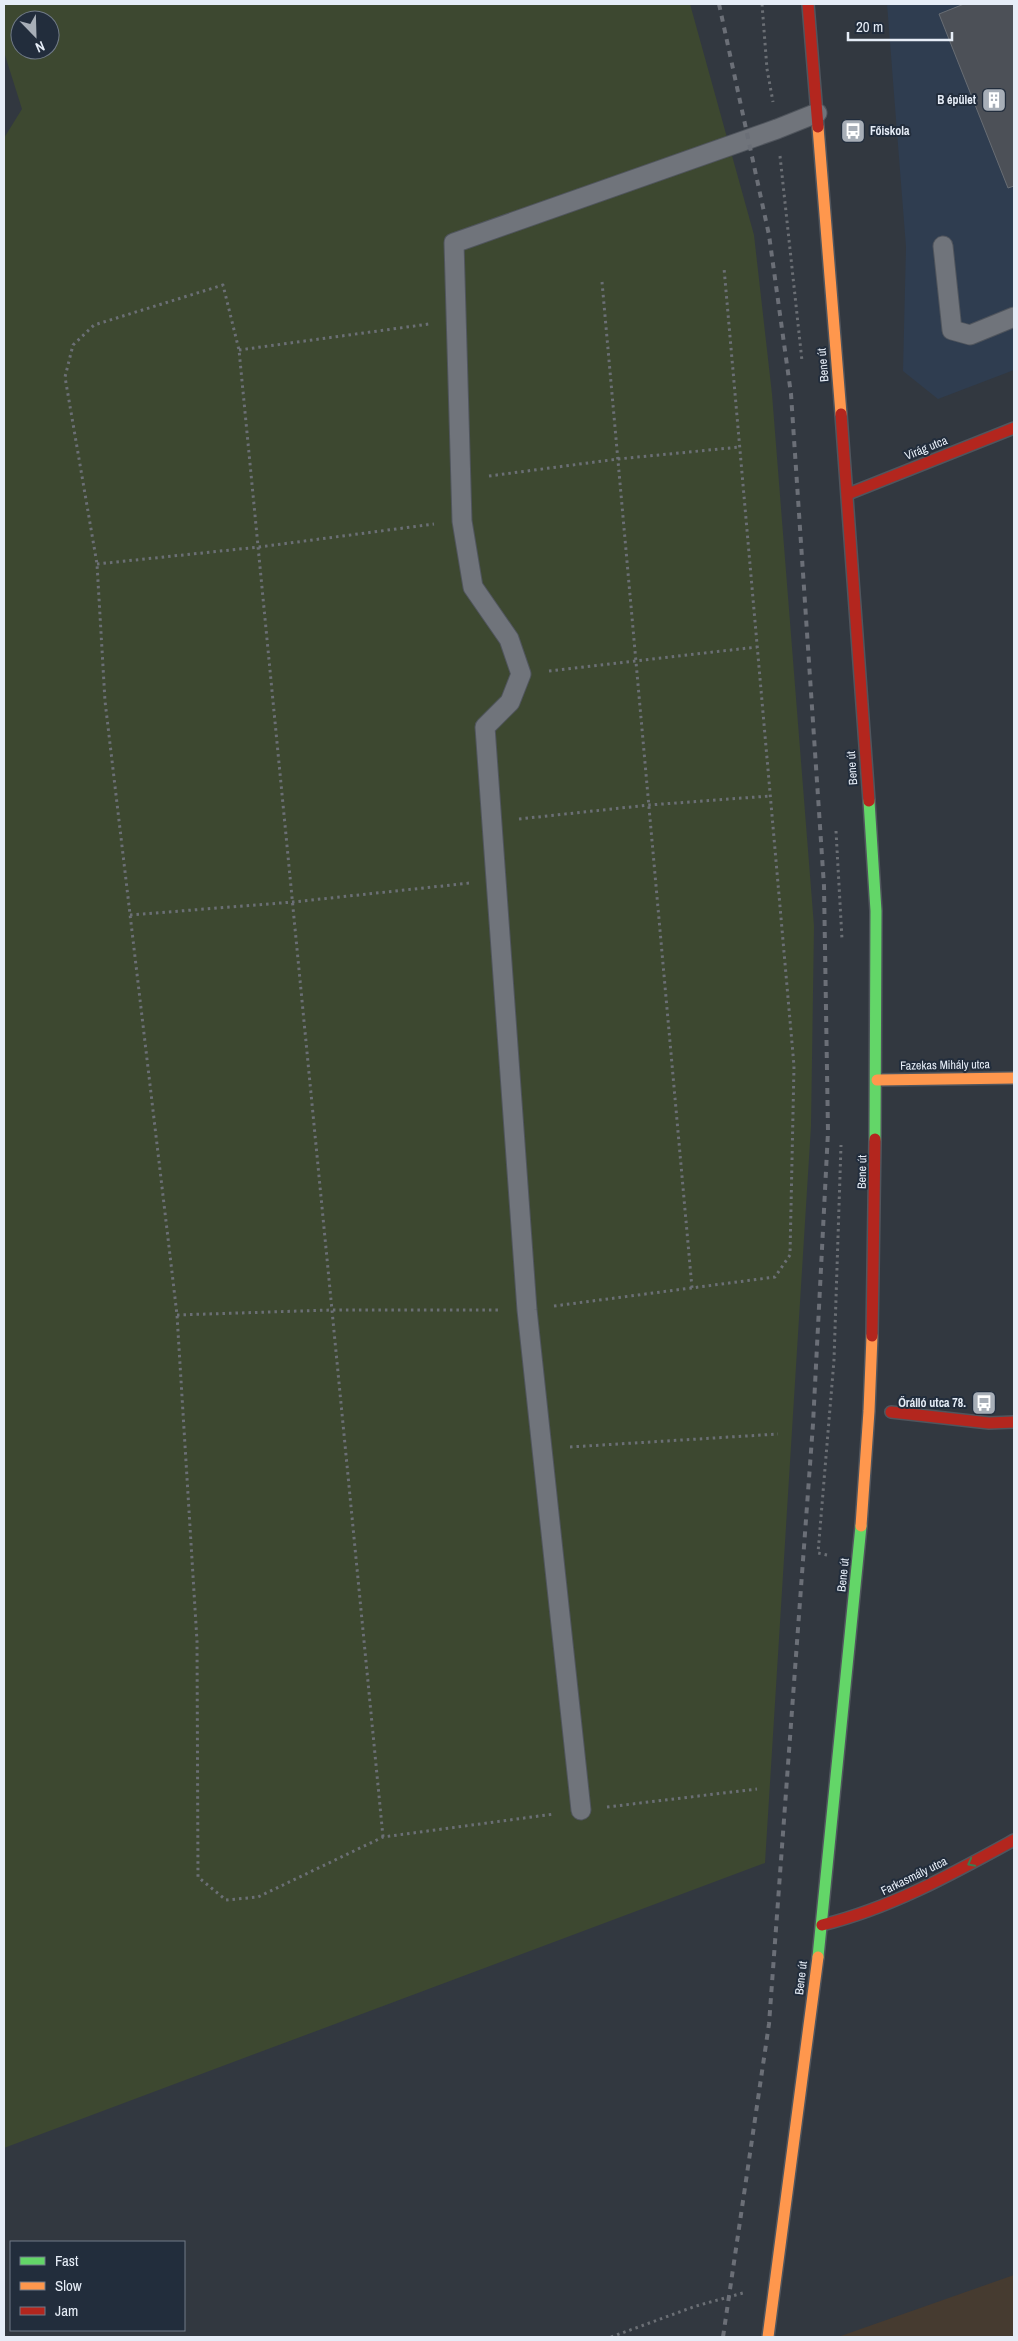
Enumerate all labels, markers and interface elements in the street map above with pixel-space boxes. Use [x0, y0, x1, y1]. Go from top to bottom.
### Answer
north arrow [10, 10, 60, 60]
scale bar [848, 10, 952, 42]
text: 20 m [856, 16, 883, 37]
text: N [33, 37, 47, 57]
building icon: B épület [981, 87, 1007, 113]
place label: B épület [937, 92, 977, 108]
bus stop icon: Főiskola [840, 118, 866, 144]
place label: Főiskola [870, 123, 910, 139]
street label: Bene út [814, 347, 832, 383]
street label: Virág utca [902, 432, 950, 464]
street label: Bene út [843, 750, 861, 785]
street label: Fazekas Mihály utca [900, 1056, 991, 1074]
street label: Bene út [854, 1155, 870, 1189]
bus stop icon: Őrálló utca 78. [971, 1390, 997, 1416]
place label: Őrálló utca 78. [898, 1395, 966, 1411]
street label: Bene út [833, 1557, 853, 1593]
street label: Farkasmály utca [878, 1853, 950, 1899]
one-way arrow [967, 1857, 976, 1867]
street label: Bene út [791, 1960, 811, 1996]
legend [10, 2241, 185, 2331]
text: Fast [55, 2250, 79, 2271]
text: Slow [55, 2275, 82, 2296]
text: Jam [55, 2300, 78, 2321]

